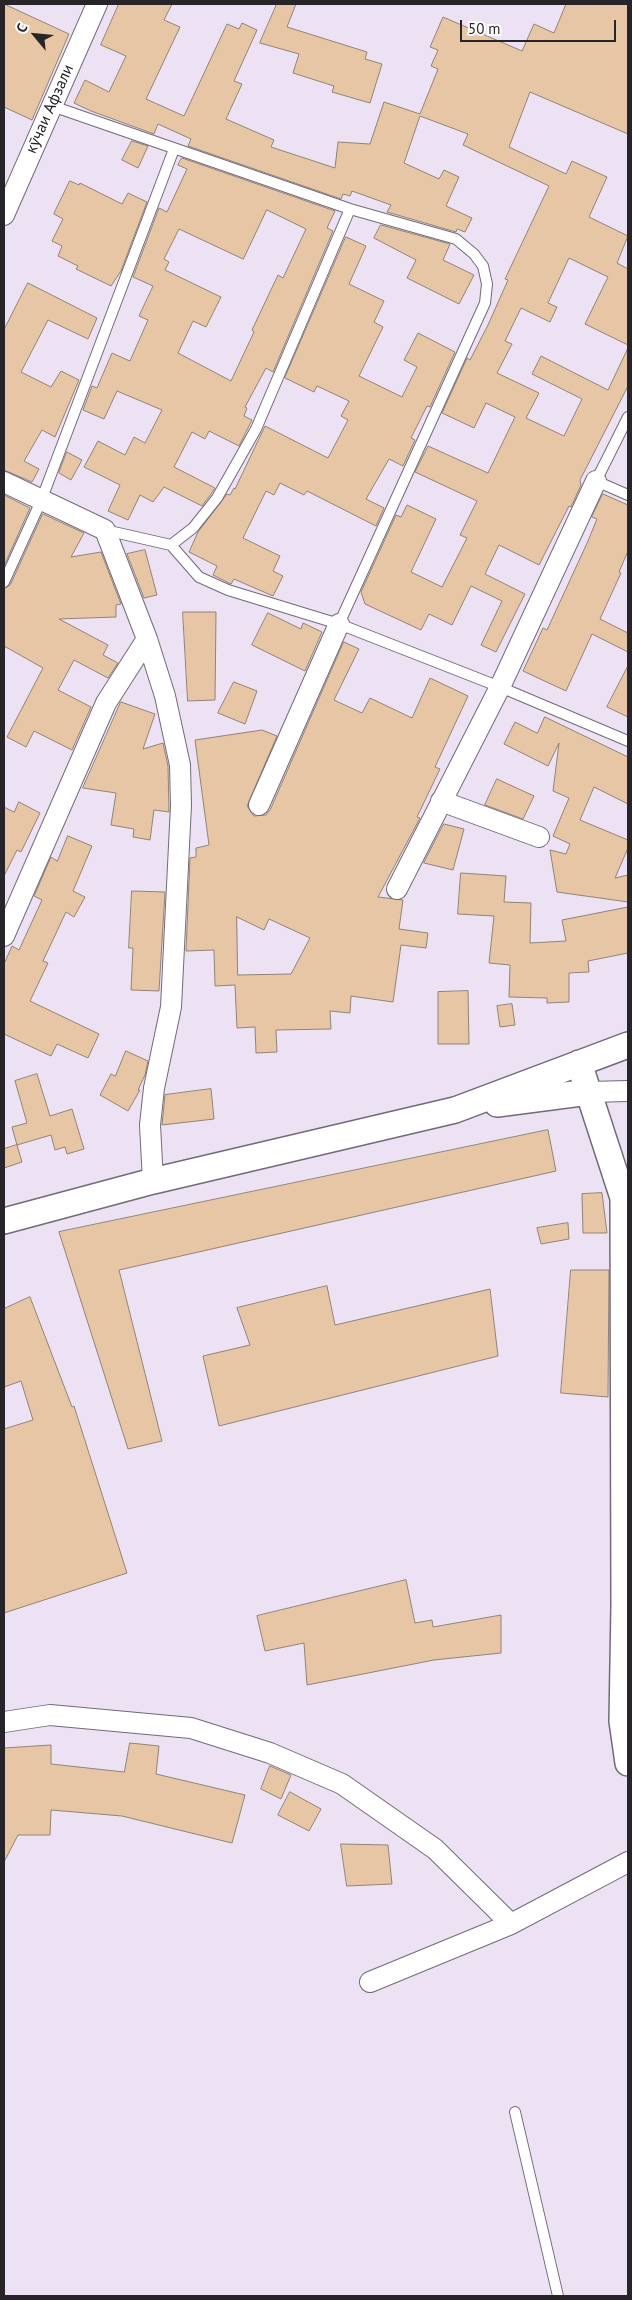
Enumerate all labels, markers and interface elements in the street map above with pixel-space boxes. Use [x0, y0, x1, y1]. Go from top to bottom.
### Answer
north arrow [10, 10, 60, 60]
scale bar [462, 10, 618, 42]
text: 50 m [468, 19, 501, 38]
text: С [12, 20, 32, 36]
street label: кӯчаи Афзали [22, 61, 78, 157]

